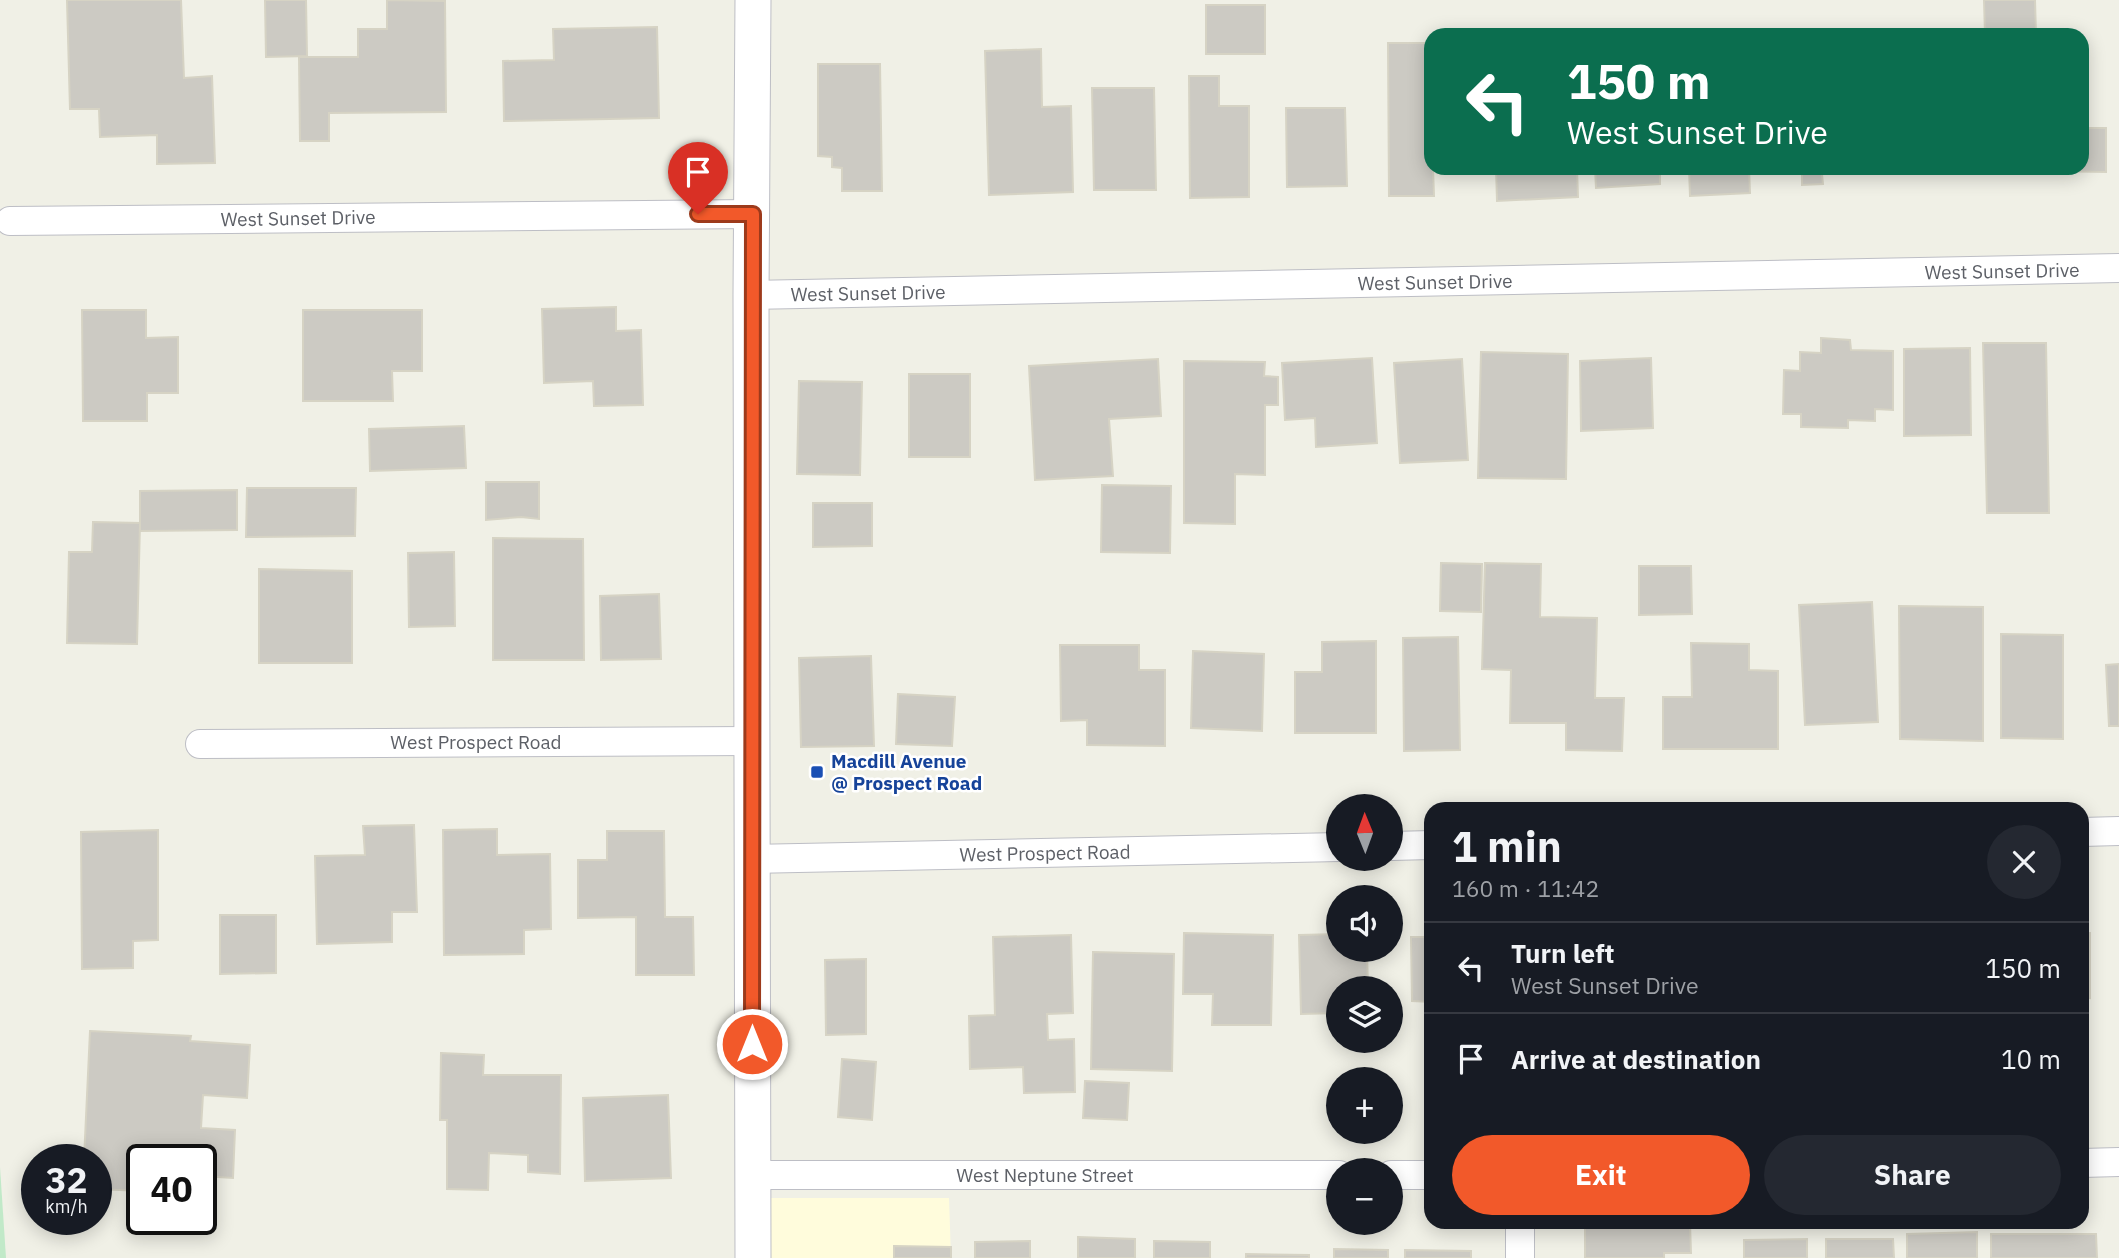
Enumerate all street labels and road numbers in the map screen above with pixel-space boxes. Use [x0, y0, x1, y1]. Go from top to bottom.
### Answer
street label: West Sunset Drive [220, 205, 376, 231]
street label: West Sunset Drive [1924, 258, 2080, 284]
street label: West Sunset Drive [1357, 269, 1513, 295]
street label: West Sunset Drive [790, 280, 946, 306]
street label: West Prospect Road [390, 730, 562, 754]
street label: West Prospect Road [959, 840, 1131, 866]
street label: West Neptune Street [956, 1163, 1134, 1187]

